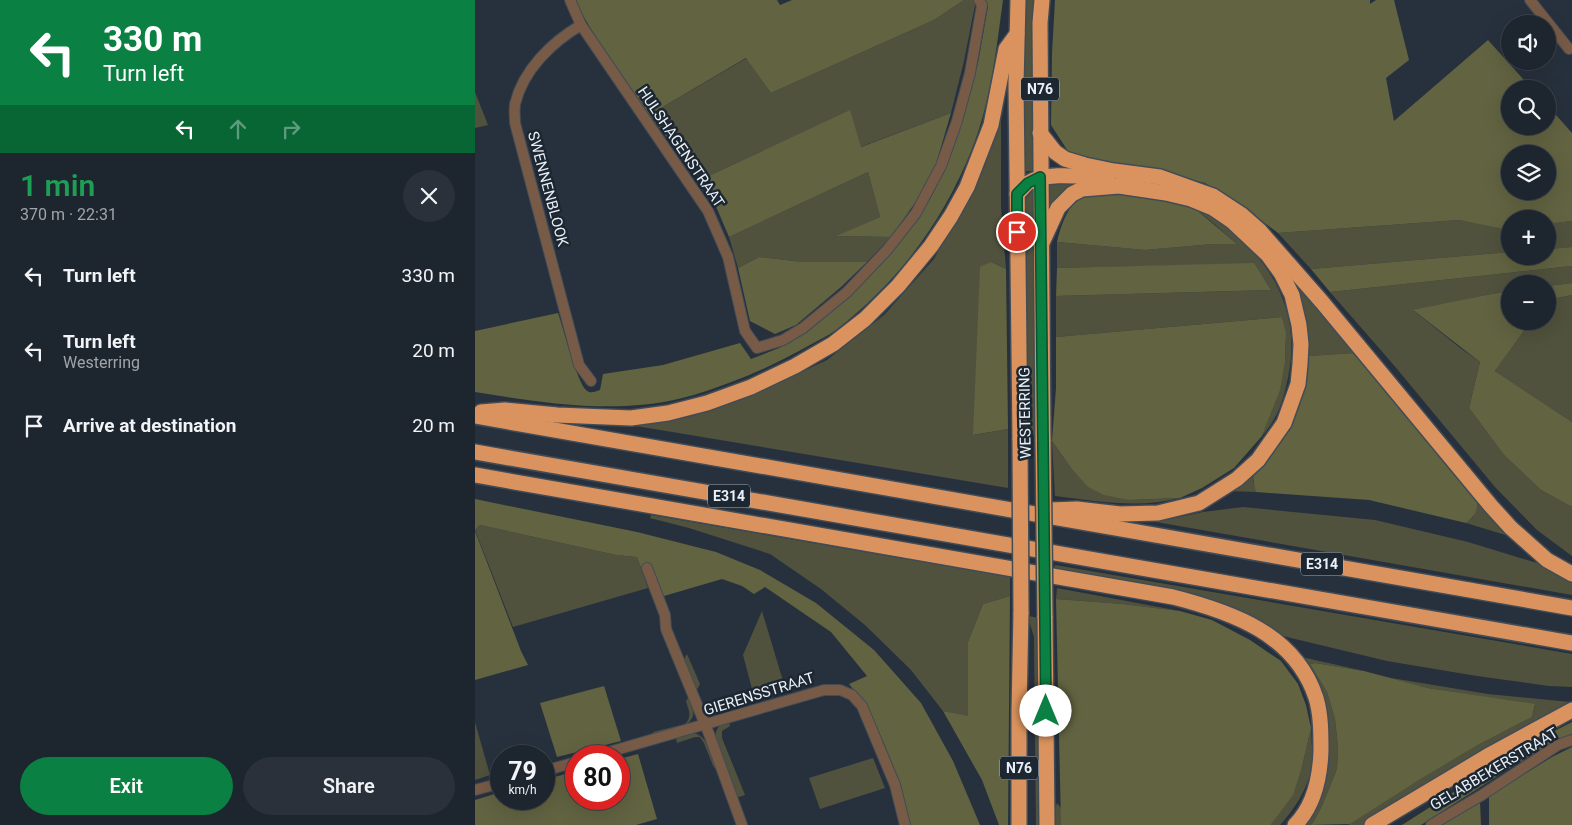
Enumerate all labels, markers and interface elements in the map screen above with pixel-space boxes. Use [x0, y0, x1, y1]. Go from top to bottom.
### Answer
map controls [1501, 15, 1556, 330]
button: sound [1501, 15, 1556, 70]
text: 330 m [103, 19, 202, 60]
icon: left [20, 20, 85, 85]
text: Turn left [103, 61, 184, 86]
road number: N76 [1021, 78, 1059, 100]
button: search [1501, 80, 1556, 135]
street label: HULSHAGENSTRAAT [634, 83, 728, 211]
icon: left [171, 115, 199, 143]
icon: ahead [224, 115, 252, 143]
icon: right [277, 115, 305, 143]
street label: SWENNENBLOOK [524, 129, 572, 249]
button: layers [1501, 145, 1556, 200]
text: 1 min [20, 168, 95, 203]
button: close [403, 170, 455, 222]
text: 370 m · 22:31 [20, 205, 117, 224]
button: + [1501, 210, 1556, 265]
pin [996, 211, 1038, 253]
icon: arrive [1003, 218, 1031, 246]
icon: left [20, 262, 48, 290]
text: Turn left [63, 264, 136, 287]
text: 330 m [402, 264, 455, 287]
button: − [1501, 275, 1556, 330]
text: Turn left [63, 330, 136, 353]
icon: left [20, 337, 48, 365]
text: 20 m [412, 339, 455, 362]
text: Westerring [63, 353, 140, 372]
street label: WESTERRING [1015, 367, 1035, 459]
icon: arrive [20, 412, 48, 440]
text: Arrive at destination [63, 414, 236, 437]
text: 20 m [412, 414, 455, 437]
road number: E314 [708, 484, 750, 508]
road number: E314 [1301, 552, 1343, 576]
street label: GIERENSSTRAAT [701, 669, 817, 719]
position arrow [1019, 684, 1071, 736]
street label: GELABBEKERSTRAAT [1427, 724, 1561, 814]
speed limit sign: 80 [565, 745, 630, 810]
road number: N76 [1000, 756, 1038, 780]
button: Exit [20, 757, 233, 815]
button: Share [243, 757, 455, 815]
text: 79 [508, 757, 537, 786]
text: km/h [508, 783, 537, 797]

